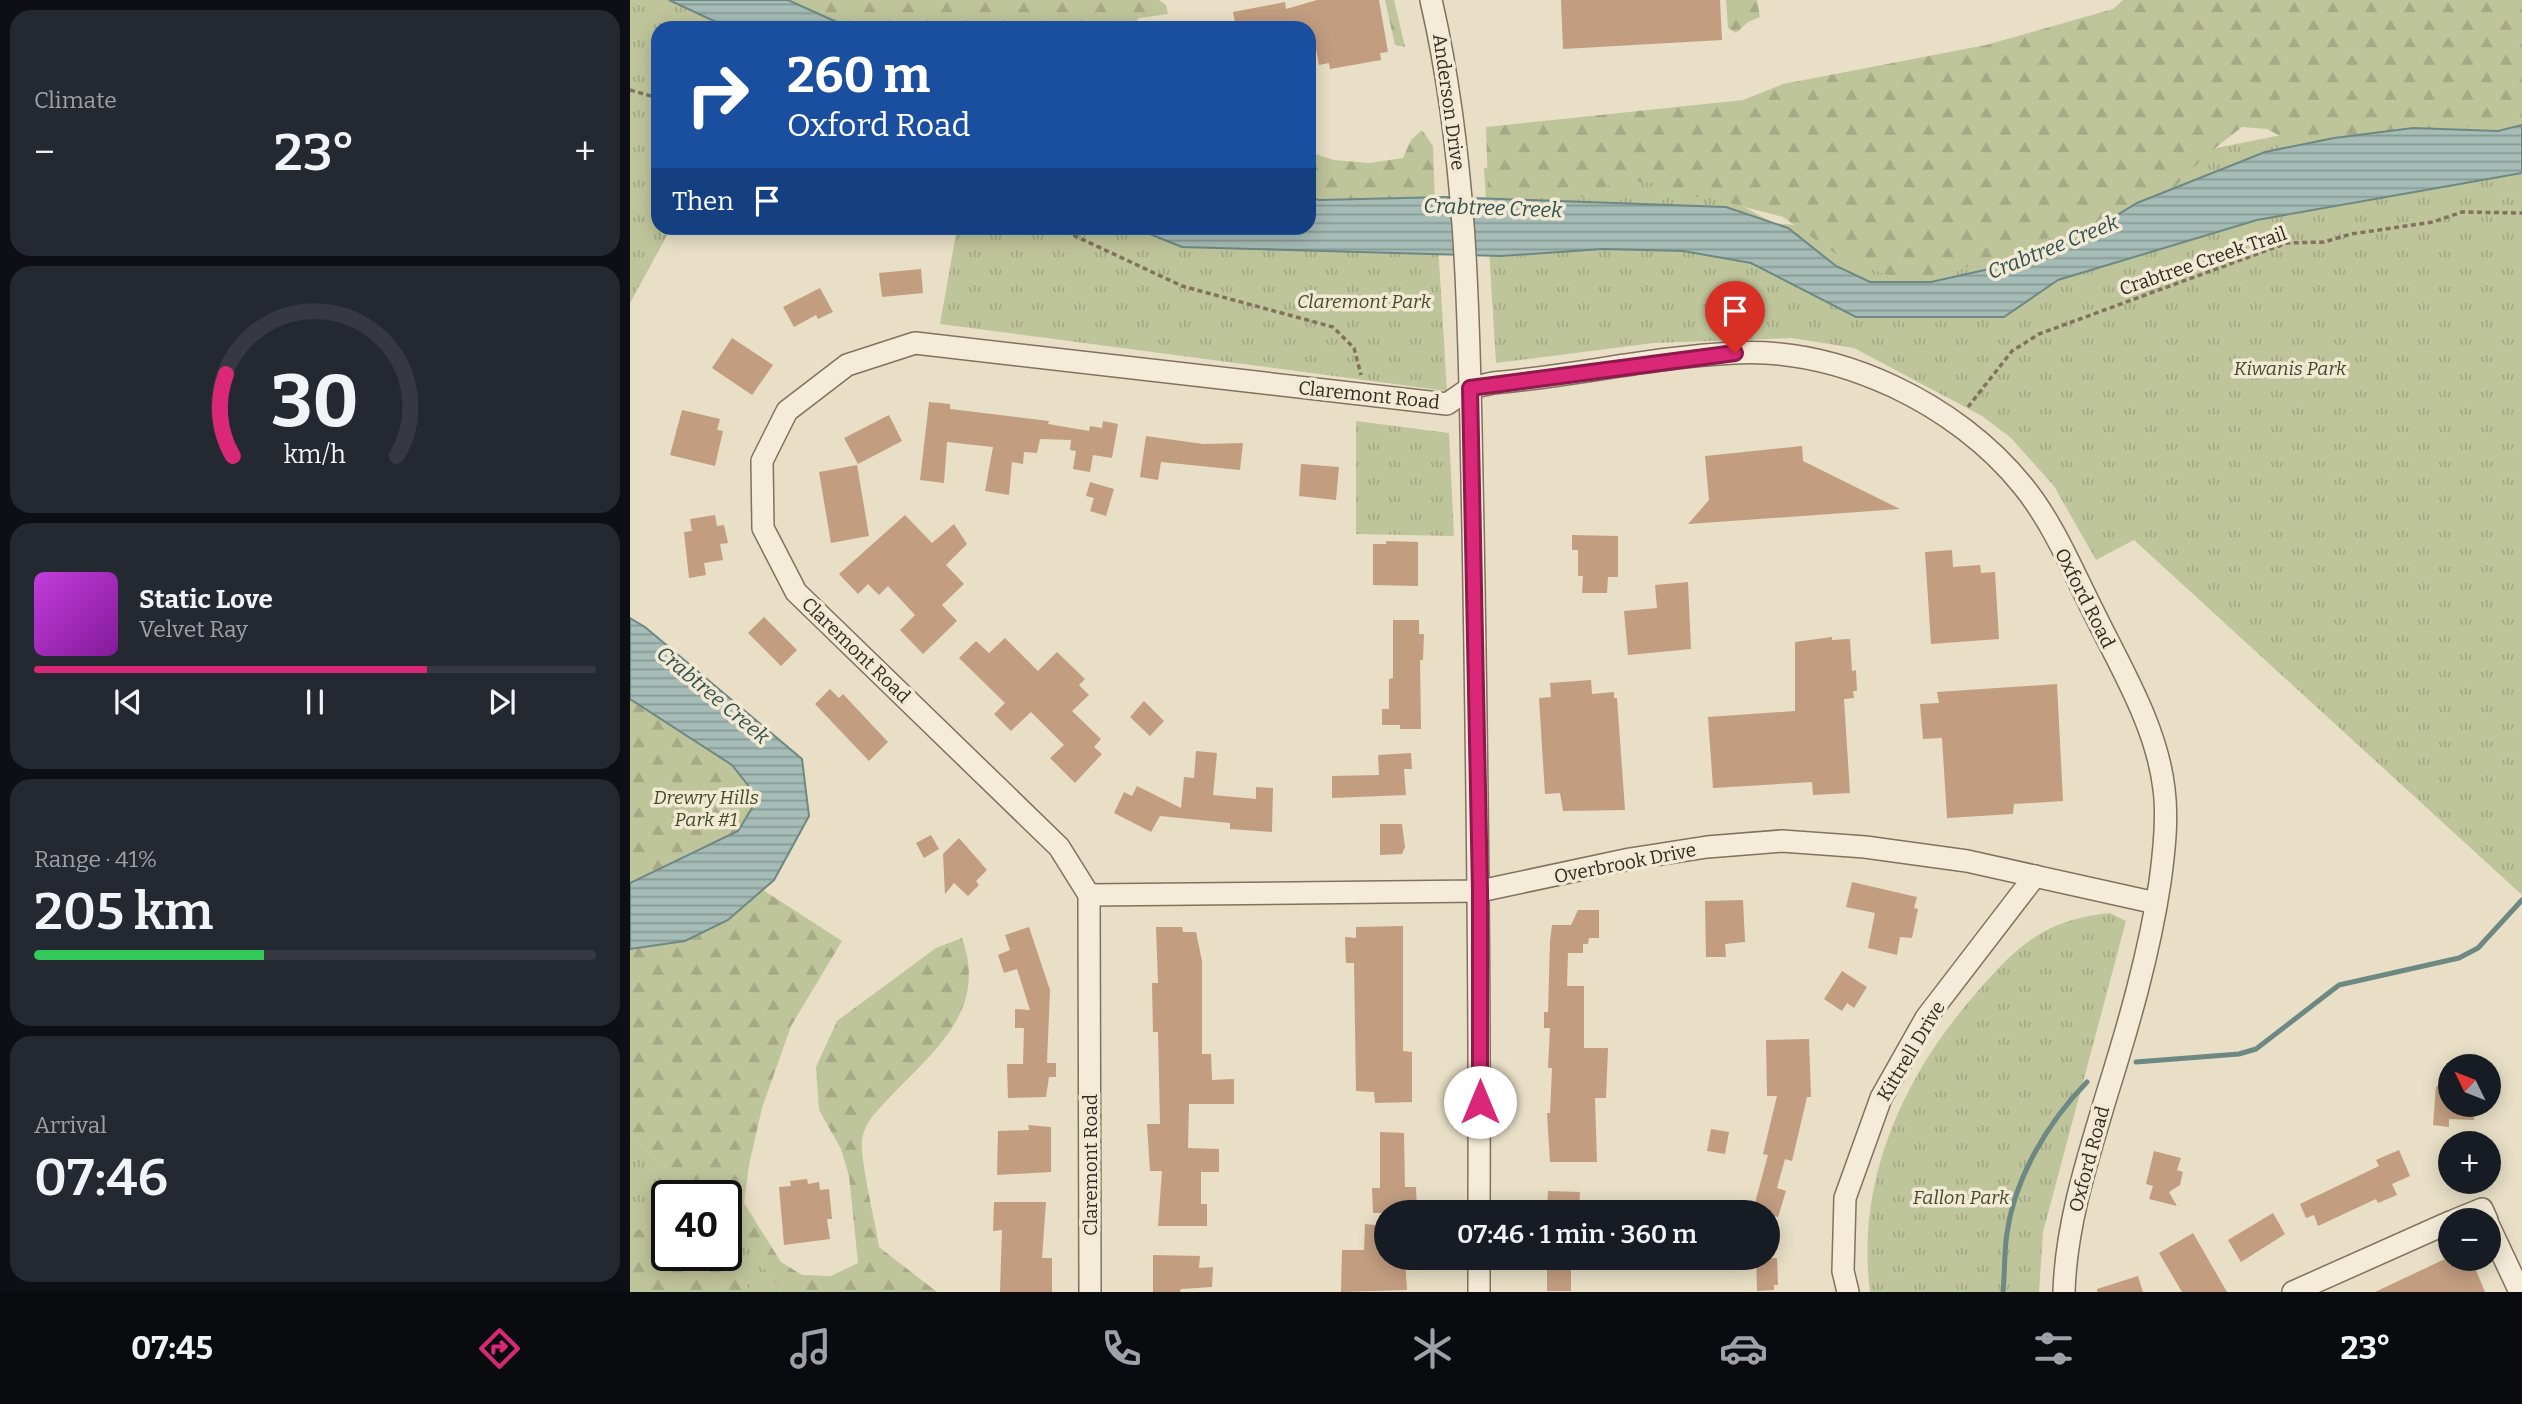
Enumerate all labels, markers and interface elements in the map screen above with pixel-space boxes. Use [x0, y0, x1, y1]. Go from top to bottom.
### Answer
street label: Anderson Drive [1428, 32, 1470, 172]
text: 260 m [787, 46, 930, 105]
icon: right [672, 49, 763, 140]
text: Climate [34, 86, 117, 114]
text: Oxford Road [787, 106, 971, 144]
text: 23° [274, 121, 356, 184]
text: − [34, 129, 55, 175]
text: + [574, 129, 596, 175]
icon: arrive [748, 182, 786, 220]
text: Then [672, 186, 734, 217]
water label: Crabtree Creek [1423, 193, 1563, 223]
water label: Crabtree Creek [1984, 209, 2123, 285]
street label: Crabtree Creek Trail [2116, 222, 2290, 300]
pin [1705, 281, 1765, 353]
park label: Claremont Park [1297, 290, 1432, 313]
icon: arrive [1716, 292, 1754, 330]
park label: Kiwanis Park [2234, 357, 2347, 380]
text: 30 [271, 358, 359, 445]
street label: Claremont Road [1297, 376, 1441, 414]
text: km/h [284, 439, 346, 469]
street label: Oxford Road [2050, 544, 2120, 652]
text: Static Love [139, 584, 273, 615]
street label: Claremont Road [797, 592, 915, 708]
text: Velvet Ray [139, 615, 248, 643]
water label: Crabtree Creek [651, 640, 775, 750]
icon: previous [109, 683, 147, 721]
icon: pause [296, 683, 334, 721]
icon: next [483, 683, 521, 721]
park label: Drewry Hills Park #1 [653, 786, 759, 831]
street label: Overbrook Drive [1552, 838, 1698, 888]
text: Range · 41% [34, 845, 157, 873]
text: 205 km [34, 880, 213, 943]
street label: Kittrell Drive [1872, 997, 1950, 1105]
north arrow [2438, 1054, 2501, 1116]
map controls [2438, 1054, 2501, 1271]
position arrow [1443, 1065, 1517, 1139]
street label: Claremont Road [1079, 1094, 1102, 1236]
street label: Oxford Road [2064, 1103, 2114, 1215]
text: Arrival [34, 1111, 107, 1139]
button: + [2438, 1131, 2501, 1194]
text: 07:46 [34, 1146, 168, 1209]
speed limit sign: 40 [651, 1180, 742, 1271]
park label: Fallon Park [1913, 1186, 2010, 1209]
button: − [2438, 1208, 2501, 1271]
text: 07:46 · 1 min · 360 m [1457, 1219, 1697, 1250]
icon: directions [475, 1324, 524, 1373]
icon: music [786, 1324, 835, 1373]
icon: phone [1097, 1324, 1146, 1373]
icon: climate [1408, 1324, 1457, 1373]
icon: car [1719, 1324, 1768, 1373]
icon: filters [2029, 1324, 2078, 1373]
text: 07:45 [131, 1329, 213, 1367]
text: 23° [2340, 1329, 2391, 1367]

